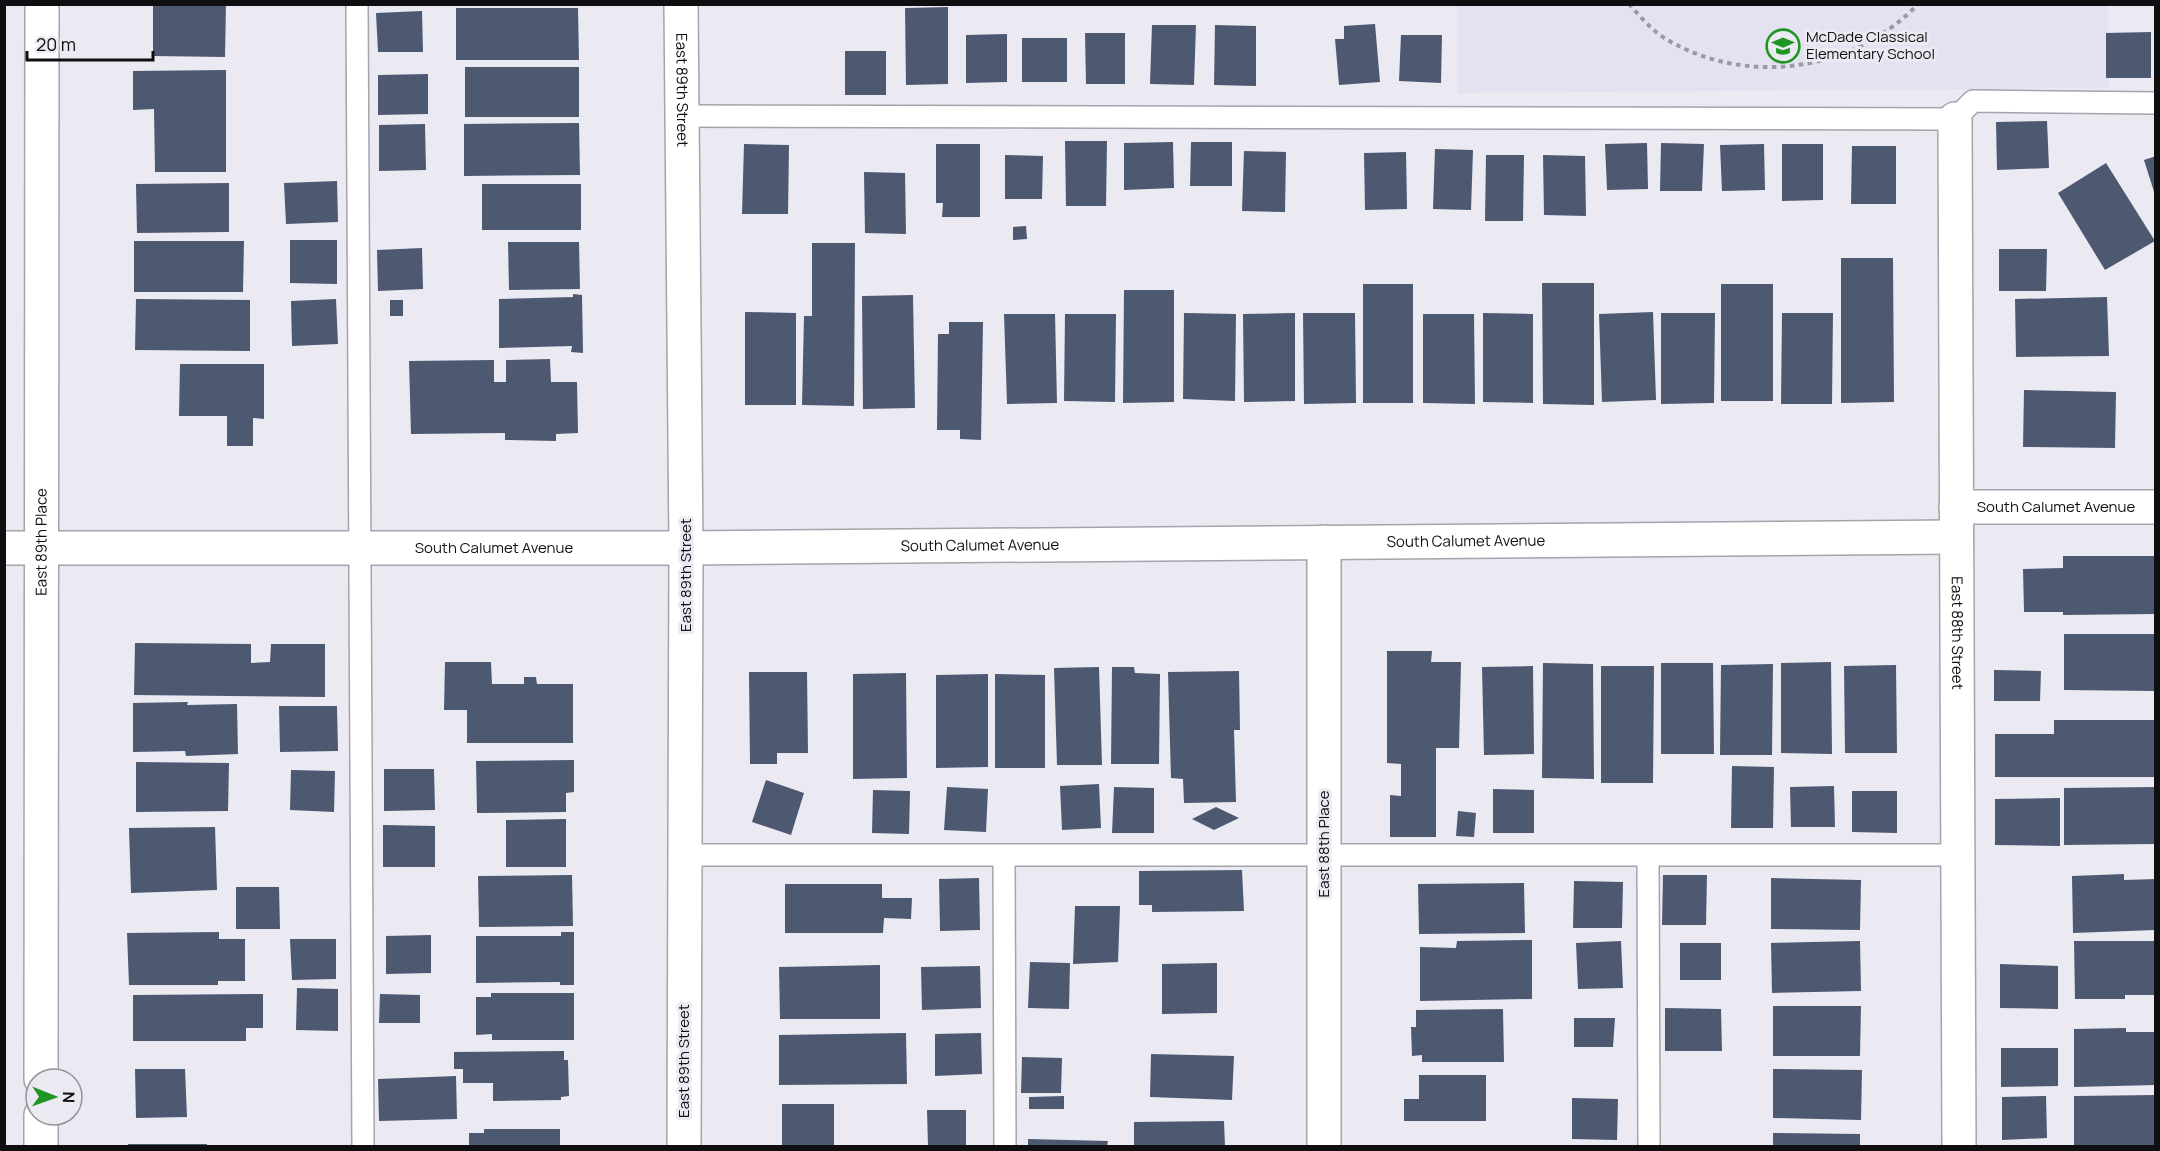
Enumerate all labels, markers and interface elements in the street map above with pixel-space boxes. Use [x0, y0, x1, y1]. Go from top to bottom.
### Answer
scale bar [27, 24, 153, 62]
place label: McDade Classical Elementary School [1806, 26, 1935, 64]
school or university icon: McDade Classical Elementary School [1765, 28, 1801, 64]
text: 20 m [36, 32, 76, 56]
street label: East 89th Street [671, 33, 693, 147]
street label: East 89th Place [30, 488, 52, 596]
street label: South Calumet Avenue [1977, 496, 2135, 517]
street label: East 89th Street [675, 518, 696, 632]
street label: South Calumet Avenue [1387, 530, 1545, 552]
street label: South Calumet Avenue [901, 534, 1059, 556]
street label: South Calumet Avenue [415, 537, 573, 558]
street label: East 88th Street [1947, 576, 1968, 690]
street label: East 88th Place [1313, 790, 1334, 897]
street label: East 89th Street [673, 1004, 694, 1118]
north arrow [24, 1067, 84, 1127]
text: N [58, 1091, 80, 1103]

